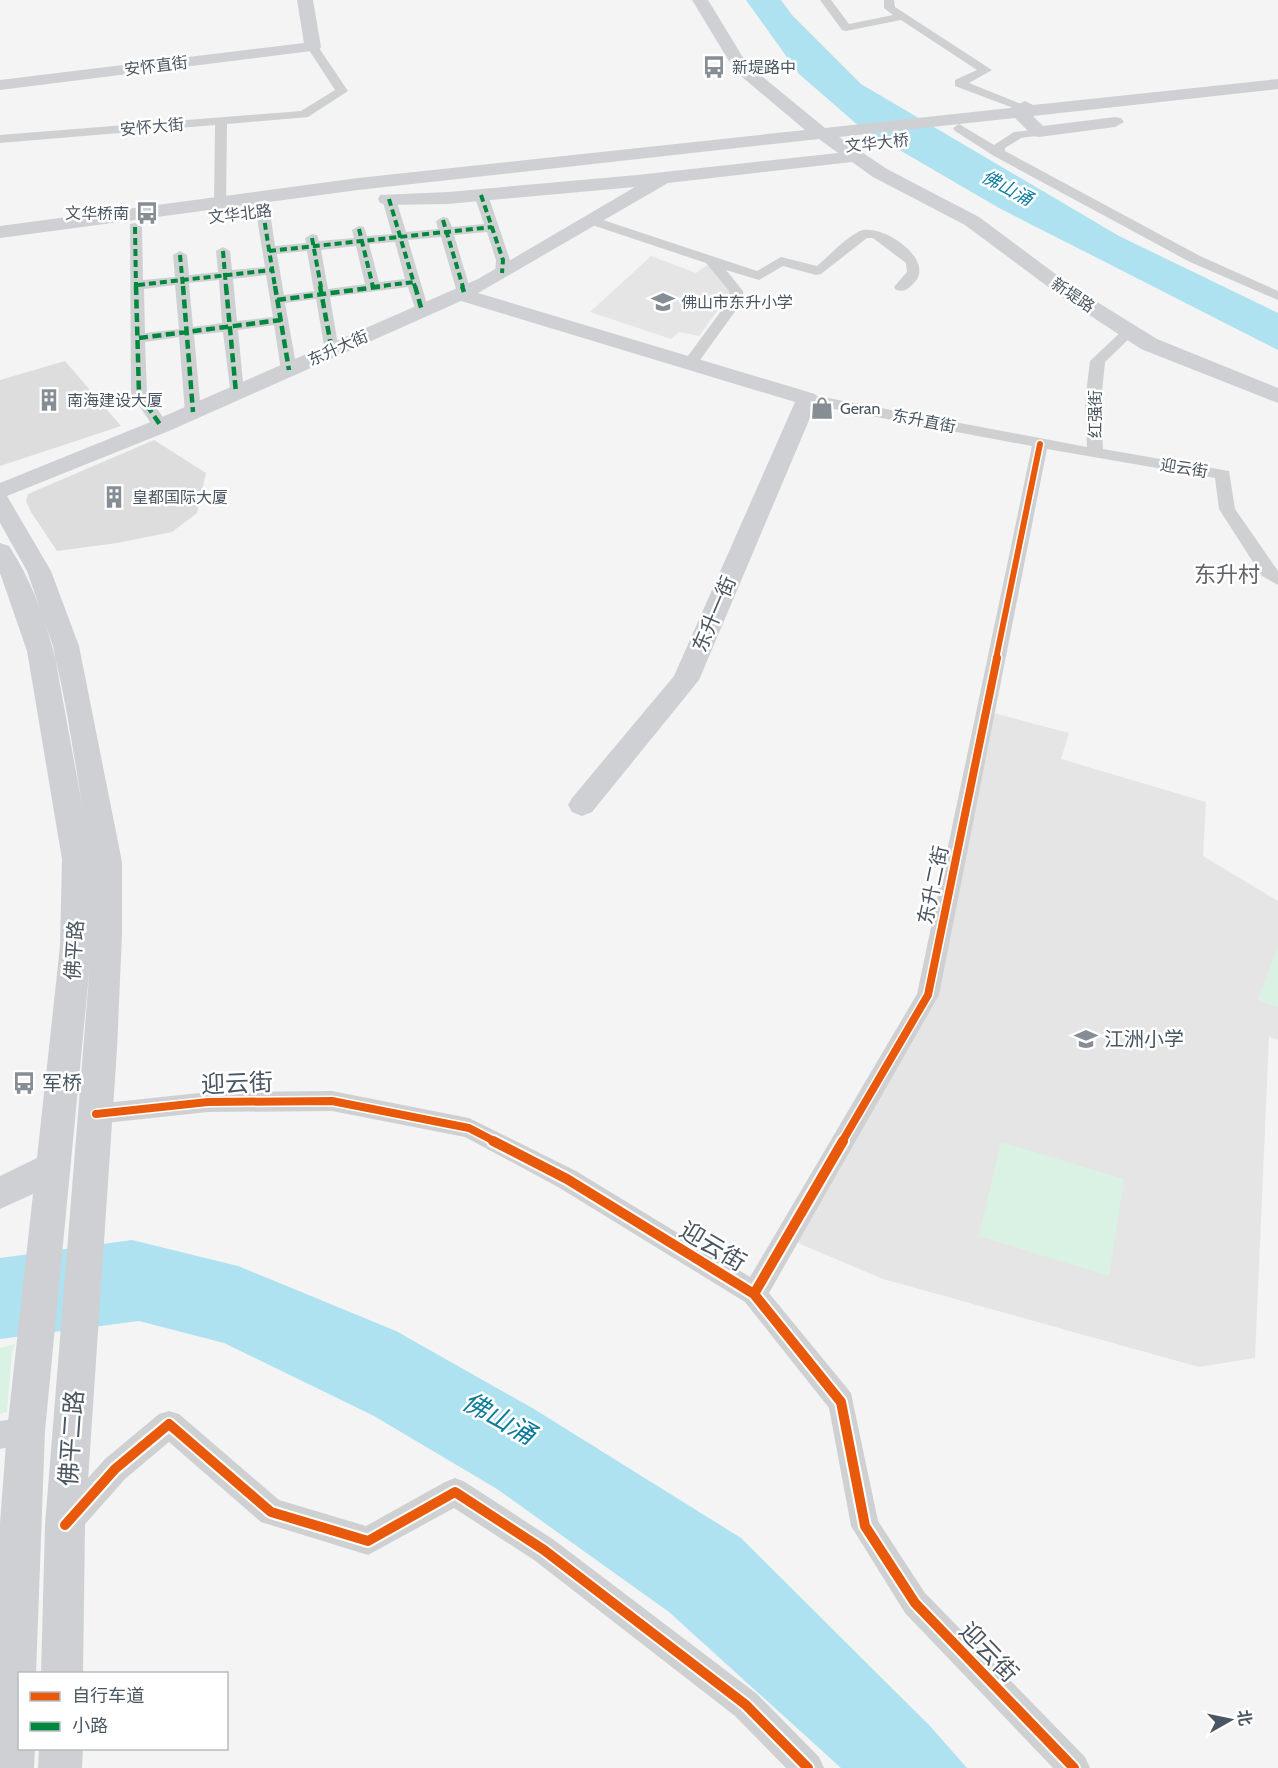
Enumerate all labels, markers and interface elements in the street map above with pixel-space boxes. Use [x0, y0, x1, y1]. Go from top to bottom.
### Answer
street label: 安怀直街 [123, 53, 189, 79]
bus stop icon: 新堤路中 [701, 54, 727, 80]
place label: 新堤路中 [732, 58, 796, 77]
street label: 安怀大街 [119, 115, 185, 139]
street label: 文华大桥 [844, 130, 910, 156]
water label: 佛山涌 [978, 166, 1038, 211]
bus stop icon: 文华桥南 [134, 200, 160, 226]
street label: 文华北路 [207, 201, 273, 227]
place label: 文华桥南 [65, 204, 129, 223]
street label: 新堤路 [1048, 274, 1098, 316]
school or university icon: 佛山市东升小学 [650, 289, 676, 315]
place label: 佛山市东升小学 [681, 293, 793, 312]
street label: 东升大街 [305, 326, 371, 370]
building icon: 南海建设大厦 [36, 387, 62, 413]
street label: 红强街 [1086, 390, 1105, 438]
place label: 南海建设大厦 [67, 391, 163, 410]
shop icon: Geran [809, 395, 835, 421]
place label: Geran [840, 399, 880, 418]
street label: 东升直街 [891, 406, 957, 436]
street label: 迎云街 [1159, 455, 1209, 481]
building icon: 皇都国际大厦 [101, 484, 127, 510]
place label: 皇都国际大厦 [132, 488, 228, 507]
district label: 东升村 [1194, 561, 1260, 588]
street label: 东升一街 [687, 572, 741, 656]
street label: 东升二街 [913, 843, 953, 927]
street label: 佛平路 [60, 919, 88, 981]
school or university icon: 江洲小学 [1073, 1026, 1099, 1052]
place label: 江洲小学 [1104, 1027, 1184, 1051]
street label: 迎云街 [201, 1067, 273, 1099]
bus stop icon: 军桥 [11, 1070, 37, 1096]
place label: 军桥 [42, 1071, 82, 1095]
street label: 迎云街 [675, 1215, 751, 1277]
water label: 佛山涌 [457, 1385, 543, 1452]
street label: 佛平二路 [53, 1389, 89, 1487]
street label: 迎云街 [954, 1616, 1024, 1688]
legend [18, 1672, 228, 1750]
text: 自行车道 [72, 1685, 144, 1707]
north arrow [1200, 1690, 1260, 1750]
text: 北 [1234, 1708, 1255, 1727]
text: 小路 [72, 1715, 108, 1737]

